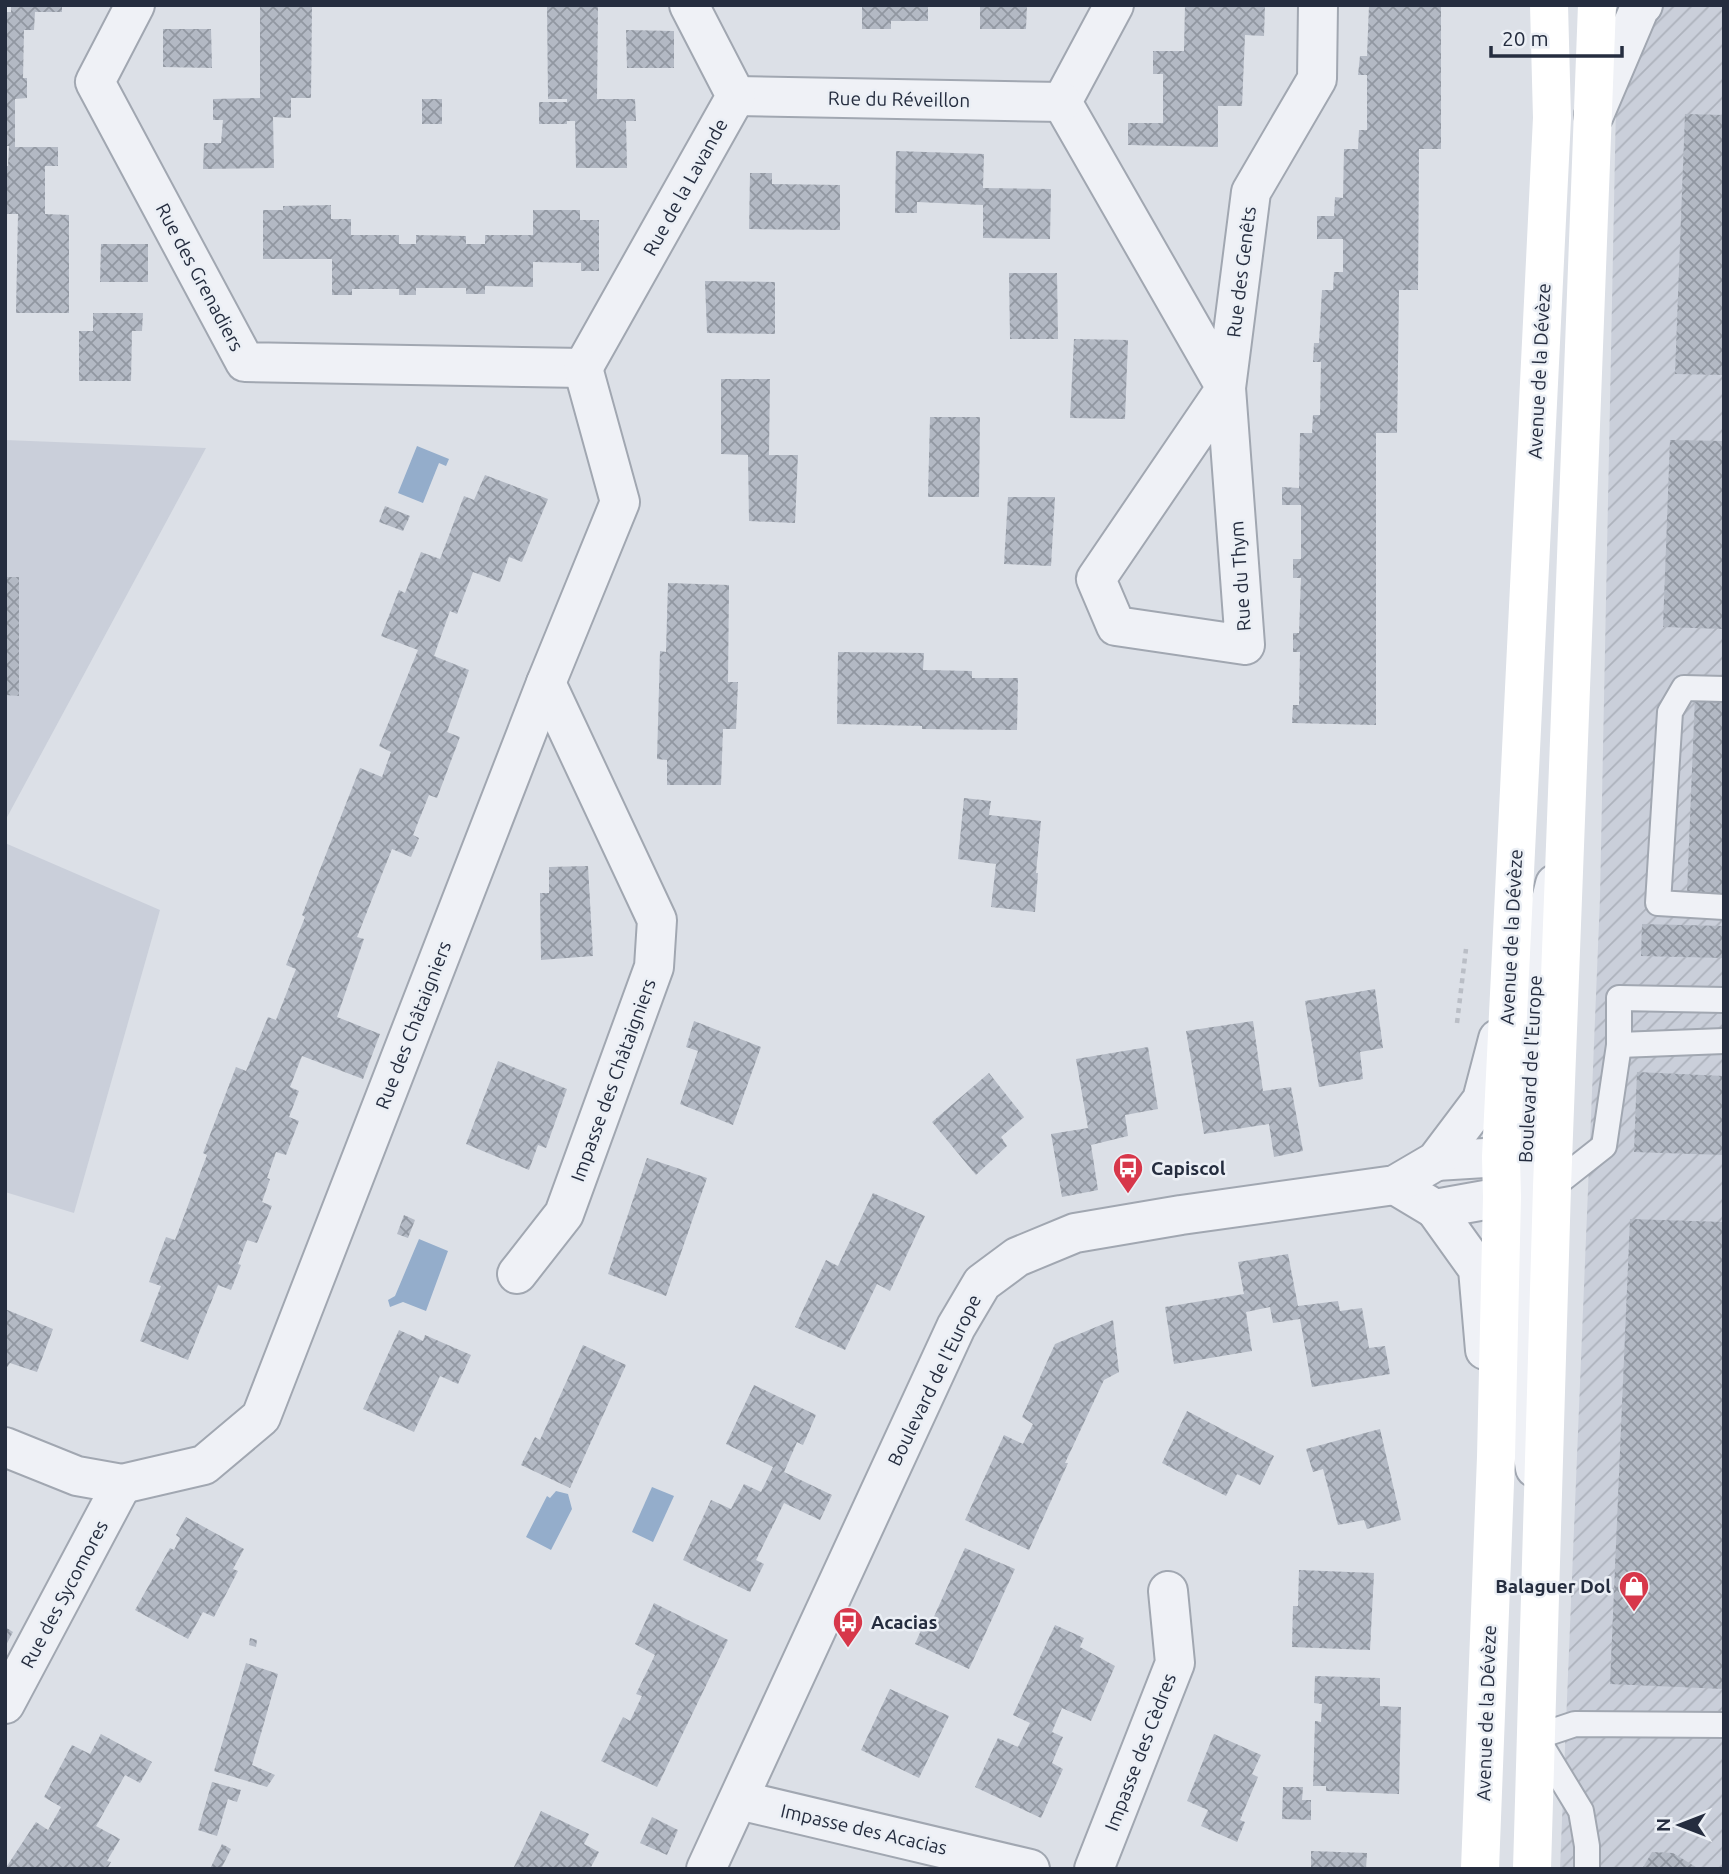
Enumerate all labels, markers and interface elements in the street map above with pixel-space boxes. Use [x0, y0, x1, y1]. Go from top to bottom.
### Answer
scale bar [1491, 14, 1622, 58]
text: 20 m [1502, 26, 1549, 50]
street label: Rue du Réveillon [828, 87, 970, 111]
street label: Rue de la Lavande [638, 115, 732, 259]
street label: Rue des Grenadiers [152, 199, 248, 355]
street label: Rue des Genêts [1222, 205, 1260, 339]
street label: Avenue de la Dévèze [1523, 282, 1555, 460]
street label: Rue du Thym [1225, 520, 1255, 632]
street label: Avenue de la Dévèze [1495, 848, 1527, 1026]
street label: Rue des Châtaigniers [371, 938, 455, 1112]
street label: Boulevard de l'Europe [1514, 975, 1546, 1163]
street label: Impasse des Châtaigniers [566, 976, 660, 1184]
bus stop icon: Capiscol [1111, 1151, 1145, 1195]
place label: Capiscol [1151, 1157, 1226, 1179]
street label: Boulevard de l'Europe [883, 1291, 985, 1469]
street label: Rue des Sycomores [16, 1516, 112, 1672]
shop icon: Balaguer Dol [1617, 1569, 1651, 1613]
place label: Balaguer Dol [1495, 1575, 1611, 1597]
bus stop icon: Acacias [831, 1605, 865, 1649]
place label: Acacias [871, 1611, 937, 1633]
street label: Avenue de la Dévèze [1472, 1625, 1500, 1801]
street label: Impasse des Cèdres [1100, 1670, 1180, 1834]
north arrow [1645, 1790, 1715, 1860]
street label: Impasse des Acacias [779, 1799, 949, 1859]
text: N [1652, 1818, 1674, 1832]

